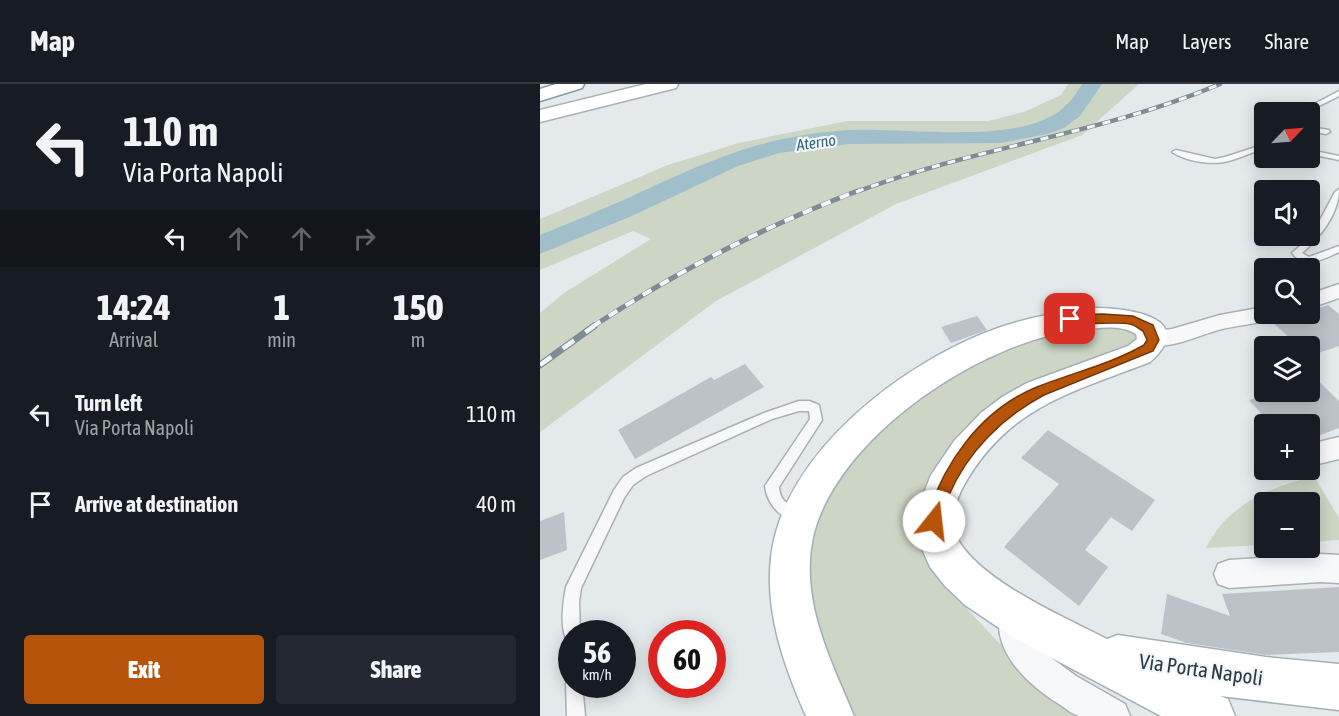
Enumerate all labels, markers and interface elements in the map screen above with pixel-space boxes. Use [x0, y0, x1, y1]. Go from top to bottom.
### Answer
text: Map [30, 25, 75, 57]
text: Map [1115, 29, 1149, 53]
text: Layers [1182, 29, 1232, 53]
text: Share [1265, 29, 1309, 53]
north arrow [1254, 102, 1320, 168]
map controls [1254, 102, 1320, 558]
text: 110 m [123, 107, 218, 155]
icon: left [24, 108, 102, 186]
water label: Aterno [794, 130, 837, 154]
text: Via Porta Napoli [123, 157, 283, 188]
button: sound [1254, 180, 1320, 246]
icon: left [159, 222, 192, 255]
icon: ahead [222, 222, 255, 255]
icon: ahead [285, 222, 318, 255]
icon: right [348, 222, 381, 255]
button: search [1254, 258, 1320, 324]
text: 14:24 [97, 286, 171, 328]
text: 1 [273, 286, 290, 328]
text: 150 [393, 286, 443, 328]
pin [1044, 293, 1095, 344]
icon: arrive [1053, 302, 1086, 335]
text: Arrival [109, 328, 158, 351]
text: min [267, 328, 296, 351]
text: m [411, 328, 425, 351]
button: layers [1254, 336, 1320, 402]
text: Turn left [75, 390, 142, 416]
icon: left [24, 398, 57, 431]
text: 110 m [466, 401, 516, 427]
button: + [1254, 414, 1320, 480]
text: Via Porta Napoli [75, 416, 194, 439]
icon: arrive [24, 488, 57, 521]
position arrow [902, 489, 966, 553]
text: Arrive at destination [75, 491, 238, 517]
text: 40 m [476, 491, 516, 517]
button: − [1254, 492, 1320, 558]
speed limit sign: 60 [648, 620, 726, 698]
button: Exit [24, 635, 264, 704]
button: Share [276, 635, 516, 704]
text: 56 [583, 635, 611, 669]
street label: Via Porta Napoli [1138, 648, 1265, 690]
text: km/h [582, 666, 612, 683]

